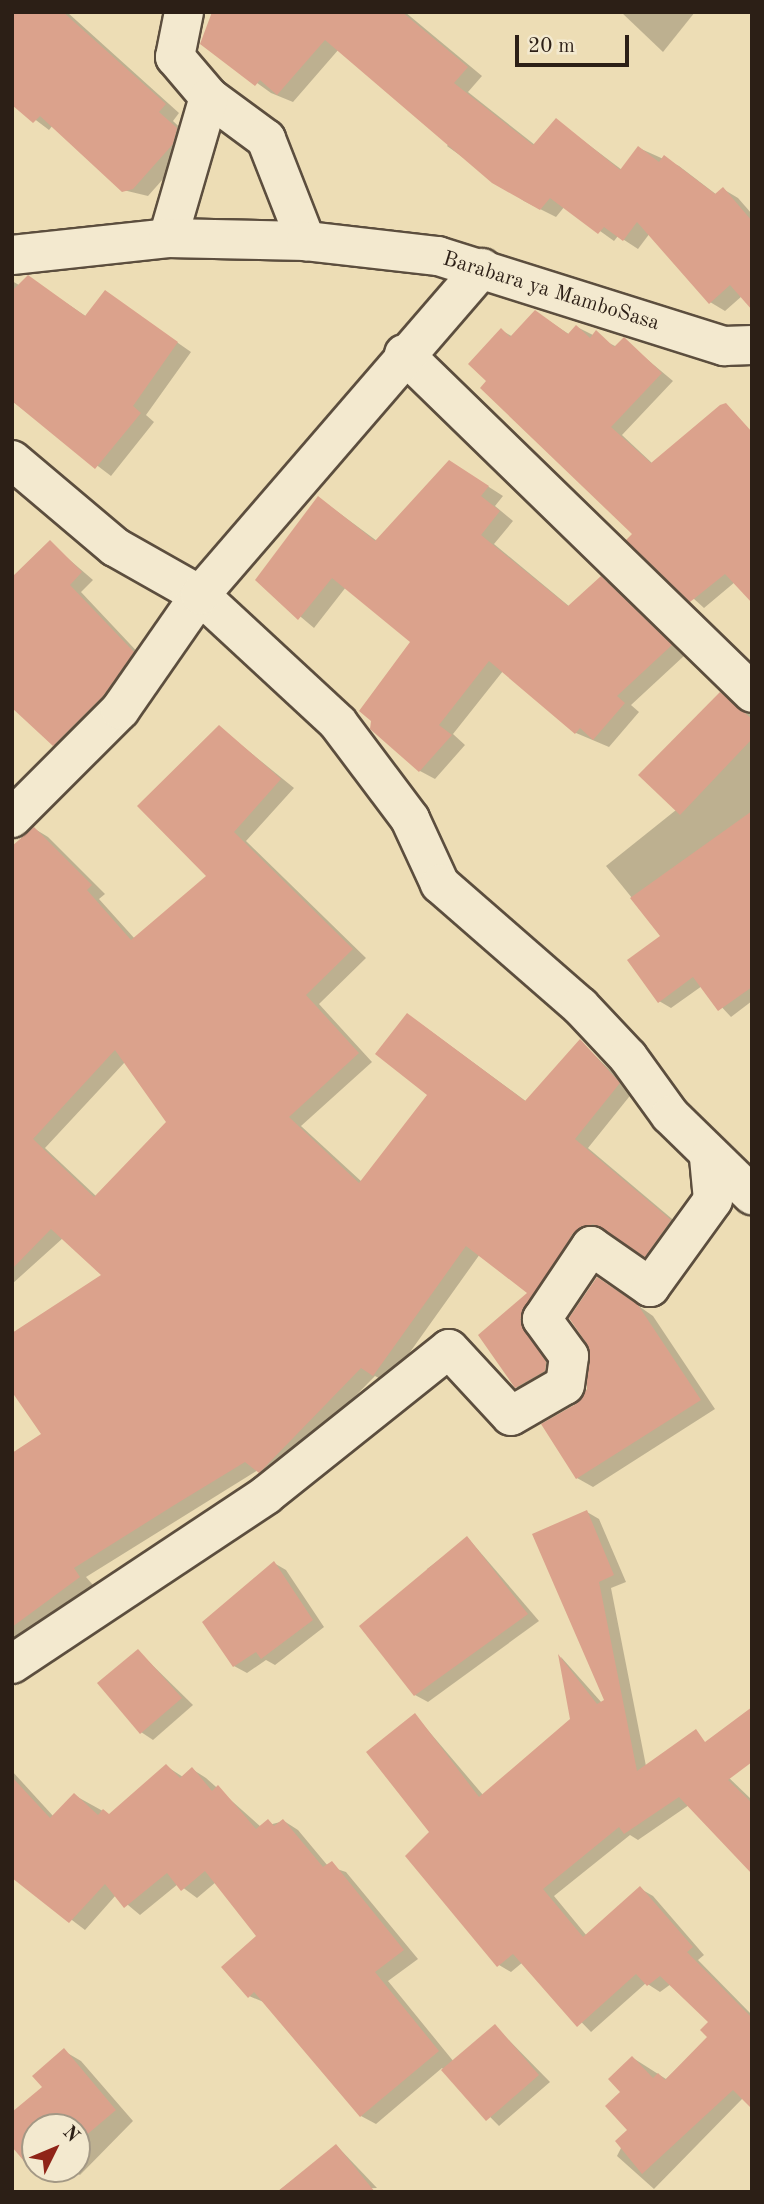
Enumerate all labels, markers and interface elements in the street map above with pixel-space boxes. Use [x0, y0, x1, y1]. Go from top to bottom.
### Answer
scale bar [519, 21, 633, 65]
text: 20 m [528, 36, 575, 57]
street label: Barabara ya MamboSasa [440, 247, 662, 337]
north arrow [21, 2113, 91, 2183]
text: N [58, 2123, 82, 2146]

